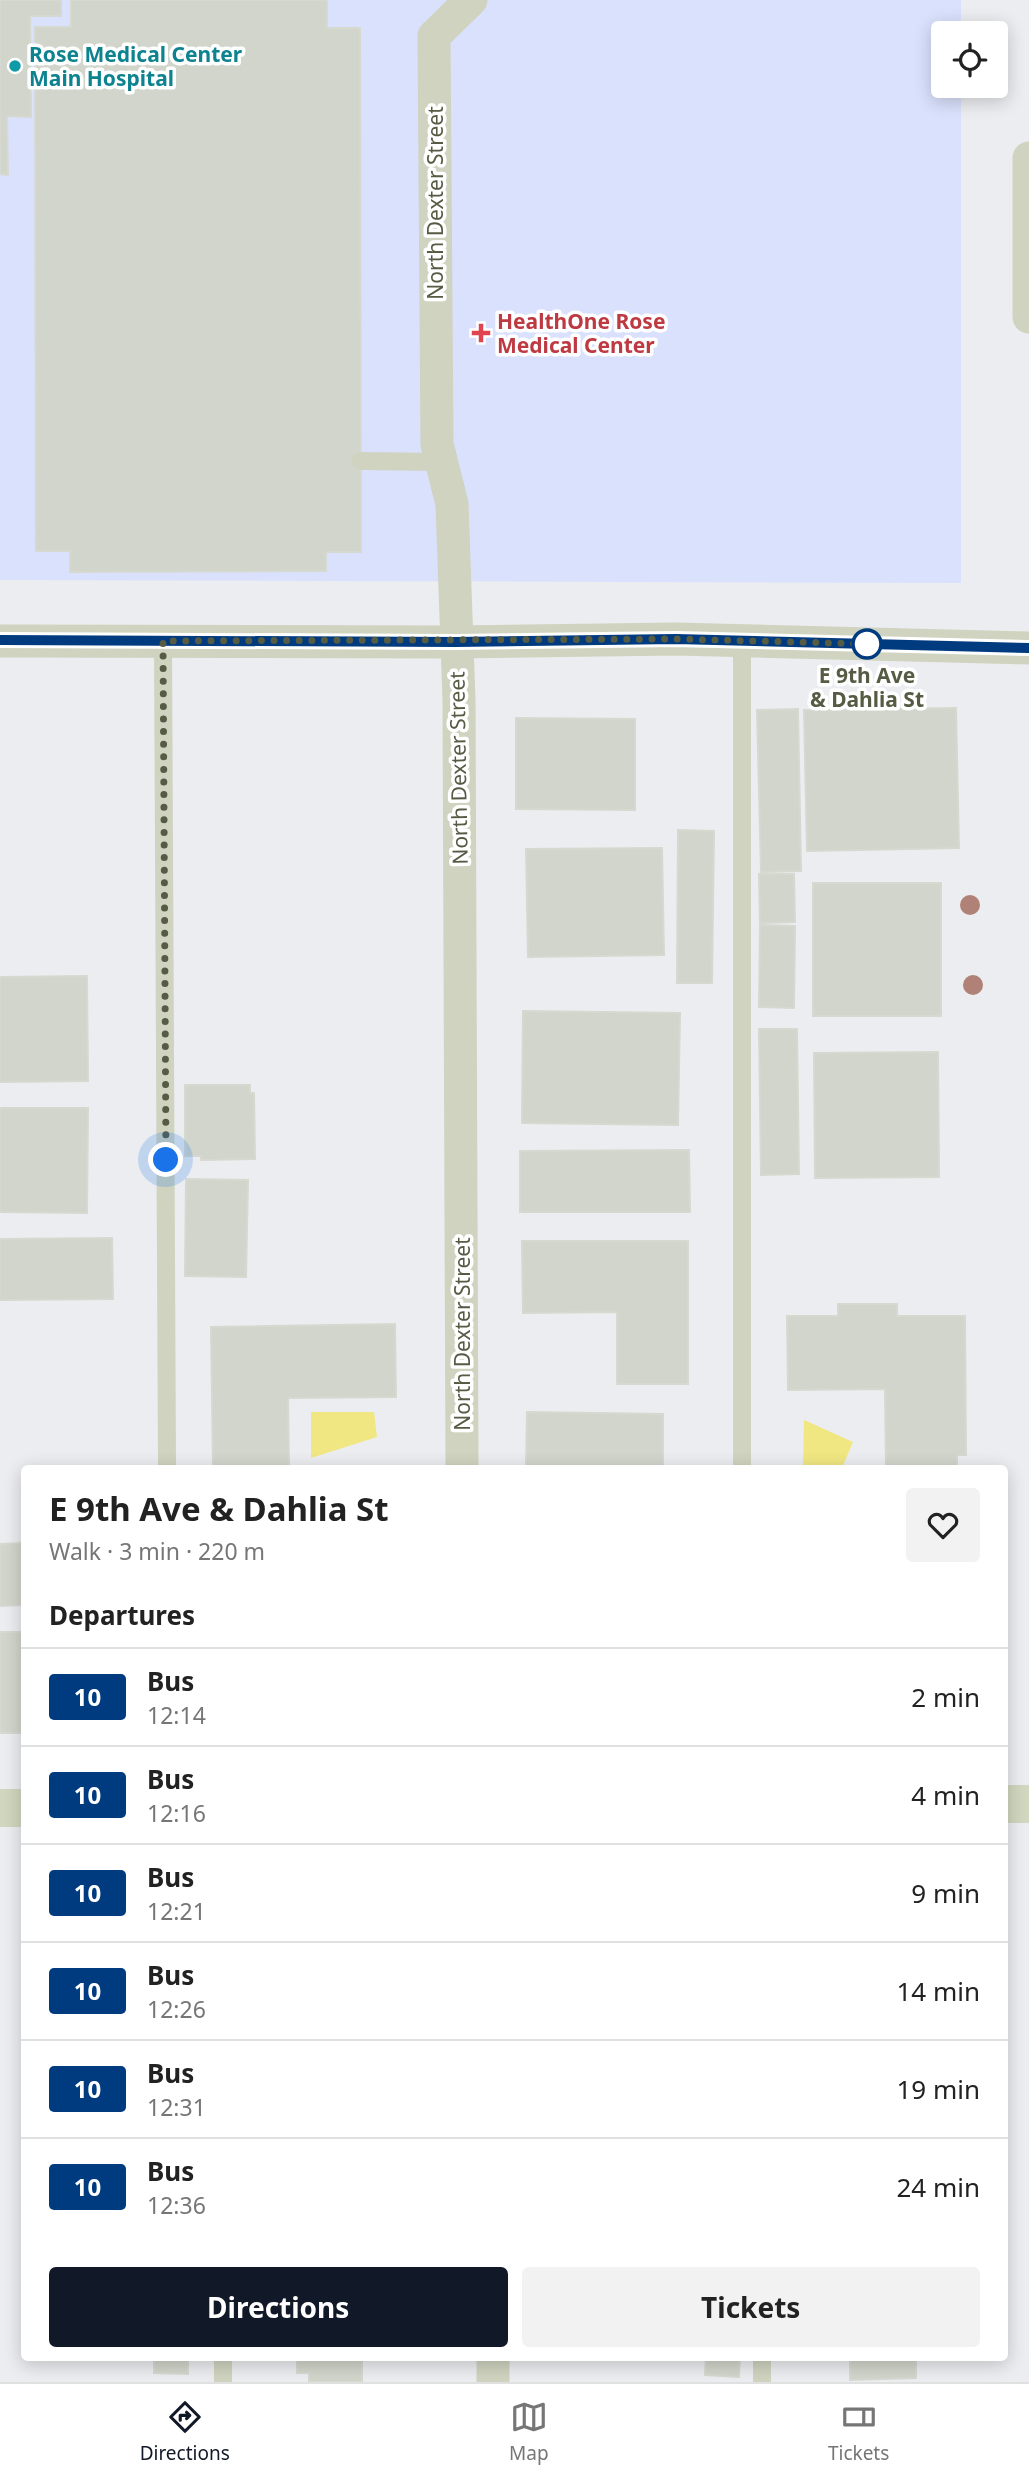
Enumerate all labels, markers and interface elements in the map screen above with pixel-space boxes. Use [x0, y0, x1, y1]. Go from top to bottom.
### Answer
map controls [931, 21, 1008, 98]
button: locate [931, 21, 1008, 98]
place label: Rose Medical Center Main Hospital [29, 40, 243, 92]
marker: Rose Medical Center Main Hospital [7, 58, 23, 74]
street label: North Dexter Street [421, 106, 449, 300]
place label: HealthOne Rose Medical Center [497, 307, 665, 359]
marker: HealthOne Rose Medical Center [471, 323, 491, 343]
marker: E 9th Ave & Dahlia St [852, 629, 882, 659]
place label: E 9th Ave & Dahlia St [810, 661, 924, 713]
street label: North Dexter Street [442, 671, 474, 865]
your location [148, 1142, 183, 1177]
street label: North Dexter Street [448, 1237, 476, 1431]
text: E 9th Ave & Dahlia St [49, 1486, 389, 1531]
button: heart [906, 1488, 980, 1562]
text: Walk · 3 min · 220 m [49, 1535, 265, 1567]
text: Departures [49, 1597, 195, 1633]
text: Bus [147, 1663, 194, 1699]
text: 2 min [911, 1679, 980, 1715]
text: 10 [74, 1680, 101, 1713]
text: 12:14 [147, 1699, 206, 1731]
text: Bus [147, 1761, 194, 1797]
text: 4 min [911, 1777, 980, 1813]
text: 10 [74, 1778, 101, 1811]
text: 12:16 [147, 1797, 206, 1829]
text: Bus [147, 1859, 194, 1895]
text: 9 min [911, 1875, 980, 1911]
text: 10 [74, 1876, 101, 1909]
text: 12:21 [147, 1895, 206, 1927]
text: Bus [147, 1957, 194, 1993]
text: 14 min [896, 1973, 980, 2009]
text: 10 [74, 1974, 101, 2007]
text: 12:26 [147, 1993, 206, 2025]
text: Bus [147, 2055, 194, 2091]
text: 19 min [896, 2071, 980, 2107]
text: 10 [74, 2072, 101, 2105]
text: 12:31 [147, 2091, 206, 2123]
text: Bus [147, 2153, 194, 2189]
text: 24 min [896, 2169, 980, 2205]
text: 10 [74, 2170, 101, 2203]
text: 12:36 [147, 2189, 206, 2221]
button: Directions [49, 2267, 508, 2347]
button: Tickets [522, 2267, 980, 2347]
tab: Directions [140, 2398, 230, 2466]
tab: Map [509, 2398, 549, 2466]
tab: Tickets [828, 2398, 889, 2466]

